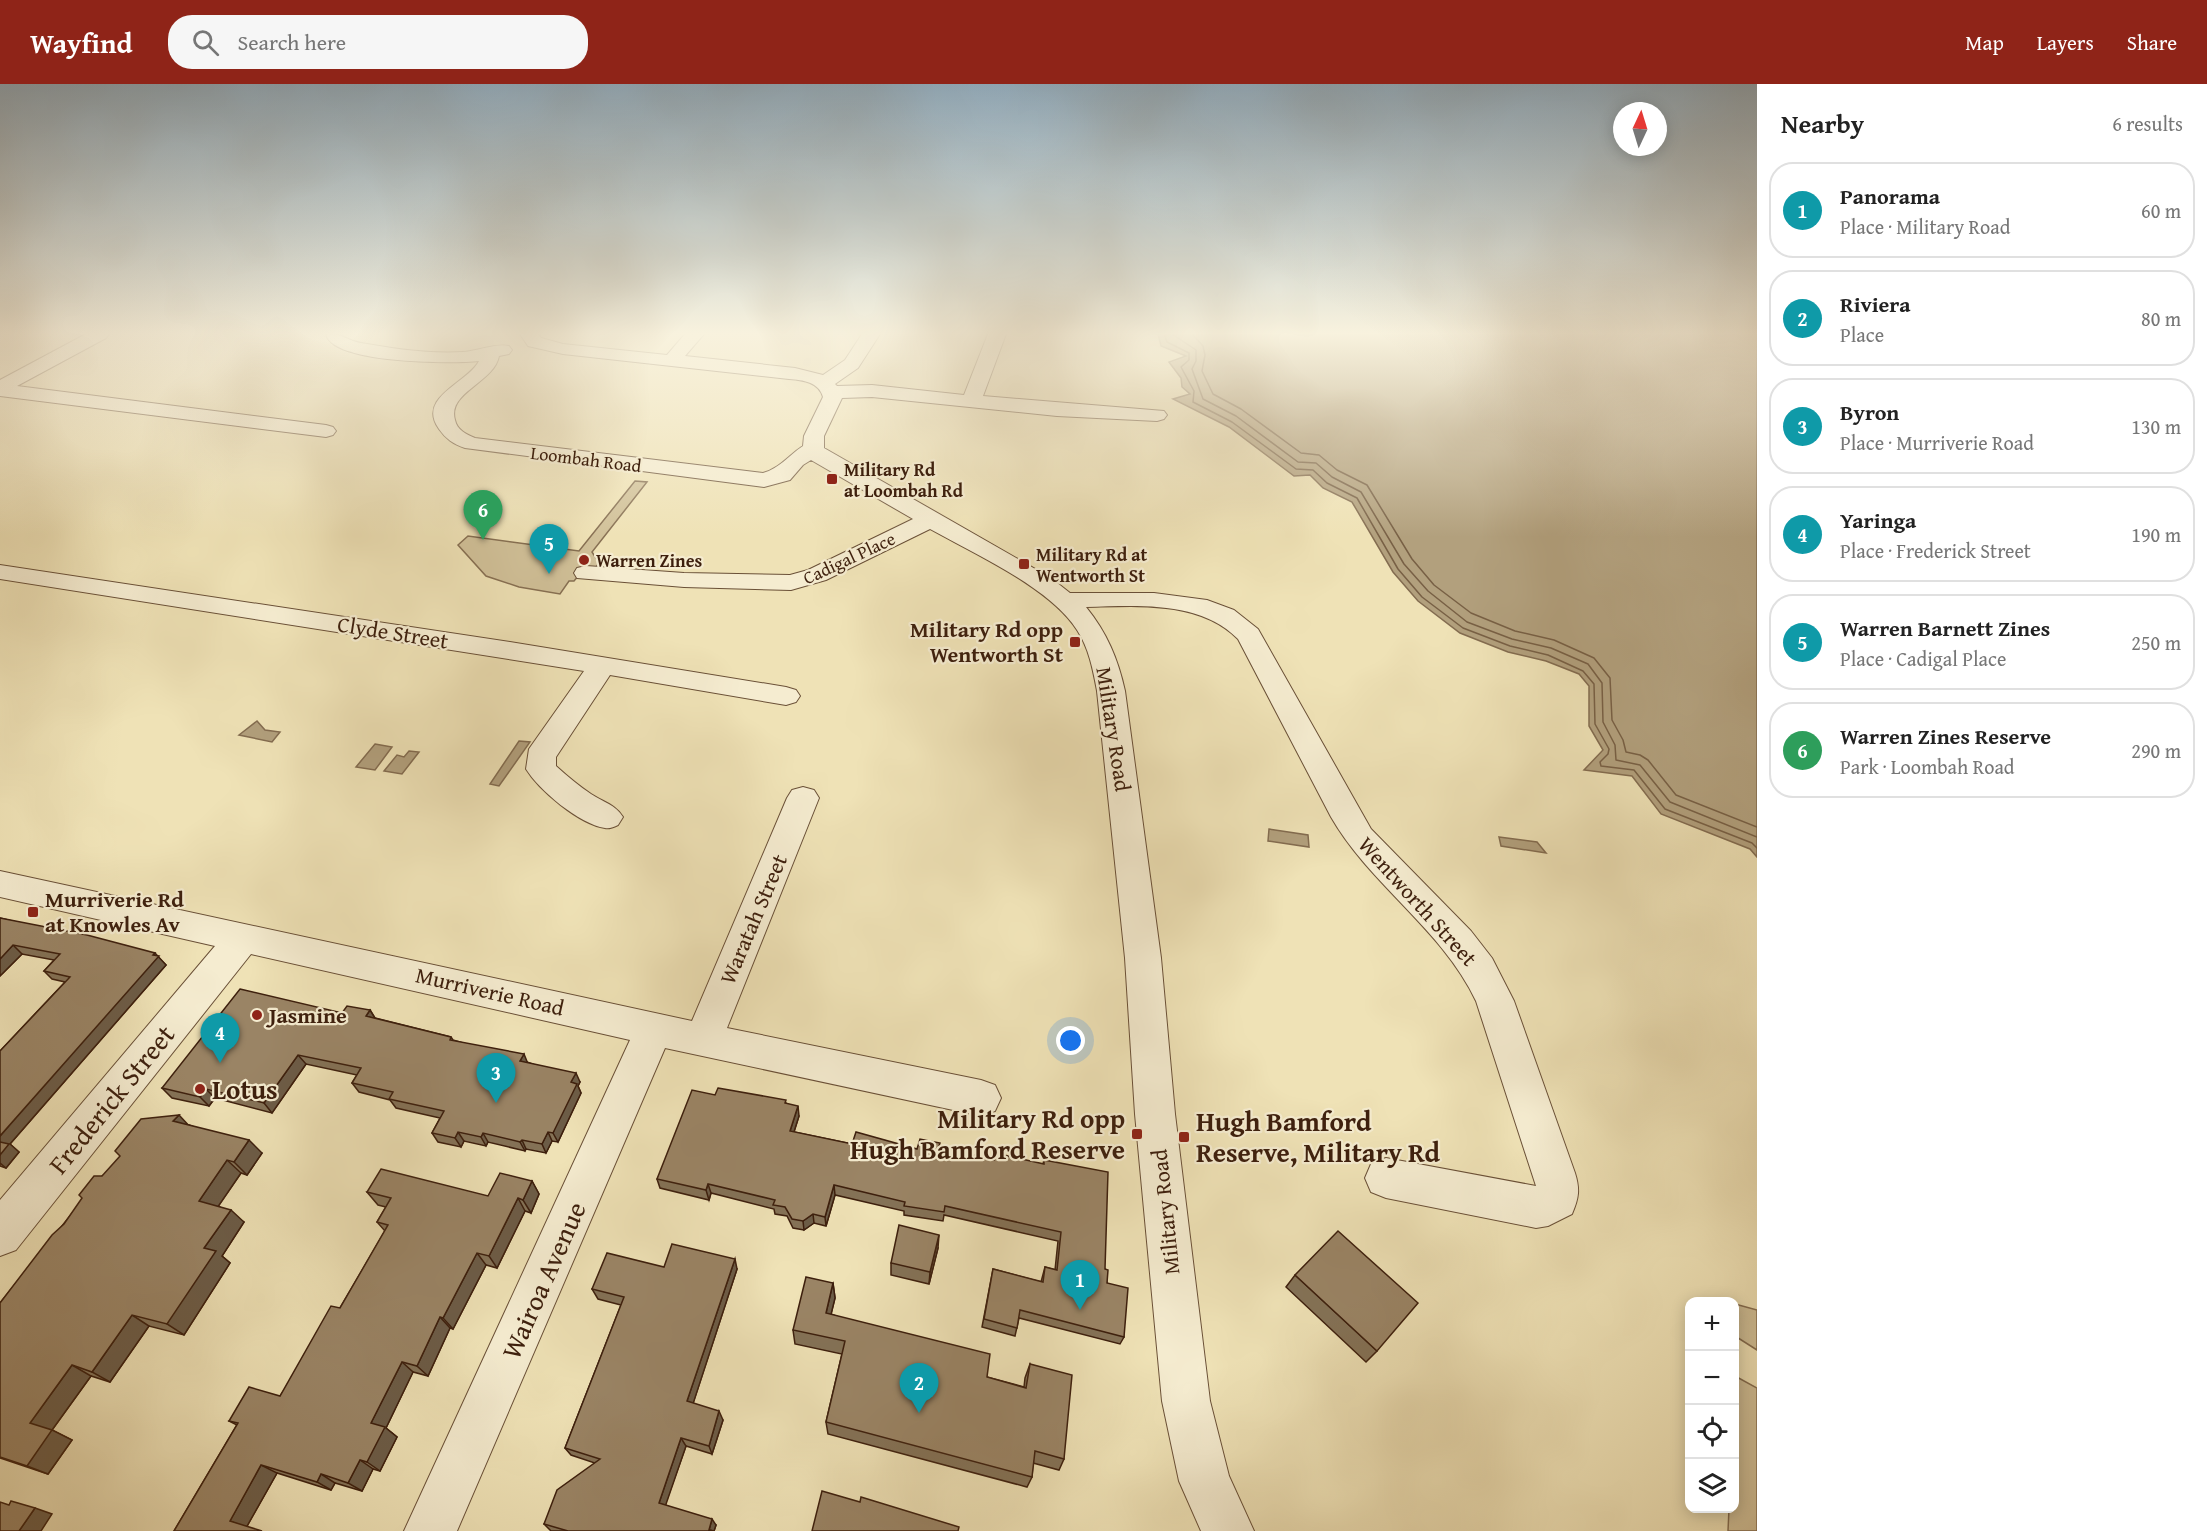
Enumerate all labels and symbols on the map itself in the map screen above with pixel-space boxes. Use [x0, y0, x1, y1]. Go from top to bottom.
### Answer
north arrow [1613, 102, 1667, 156]
street label: Loombah Road [529, 439, 643, 479]
place label: Military Rd at Loombah Rd [844, 456, 964, 504]
marker: Military Rd at Loombah Rd [825, 472, 839, 486]
pin: 6 [464, 490, 502, 540]
pin: 5 [530, 524, 568, 574]
street label: Cadigal Place [798, 525, 900, 591]
place label: Military Rd at Wentworth St [1036, 541, 1147, 589]
place label: Warren Zines [596, 547, 703, 574]
marker: Warren Zines [577, 553, 591, 567]
marker: Military Rd at Wentworth St [1017, 557, 1031, 571]
street label: Clyde Street [335, 607, 451, 657]
place label: Military Rd opp Wentworth St [910, 613, 1064, 670]
marker: Military Rd opp Wentworth St [1068, 635, 1082, 649]
street label: Military Road [1088, 664, 1140, 794]
street label: Wentworth Street [1351, 829, 1485, 973]
street label: Waratah Street [711, 849, 795, 989]
place label: Murriverie Rd at Knowles Av [45, 883, 184, 940]
marker: Murriverie Rd at Knowles Av [26, 905, 40, 919]
street label: Murriverie Road [413, 958, 568, 1024]
place label: Jasmine [265, 999, 347, 1031]
marker: Jasmine [250, 1008, 264, 1022]
pin: 4 [200, 1014, 240, 1063]
street label: Frederick Street [38, 1015, 184, 1182]
your location [1056, 1026, 1085, 1055]
pin: 3 [476, 1054, 516, 1103]
place label: Lotus [212, 1069, 278, 1109]
marker: Lotus [193, 1082, 207, 1096]
place label: Military Rd opp Hugh Bamford Reserve [850, 1098, 1125, 1169]
place label: Hugh Bamford Reserve, Military Rd [1196, 1101, 1441, 1172]
marker: Military Rd opp Hugh Bamford Reserve [1130, 1127, 1144, 1141]
marker: Hugh Bamford Reserve, Military Rd [1177, 1130, 1191, 1144]
street label: Military Road [1142, 1148, 1187, 1276]
street label: Wairoa Avenue [490, 1195, 596, 1365]
pin: 1 [1060, 1260, 1100, 1310]
pin: 2 [900, 1364, 938, 1413]

